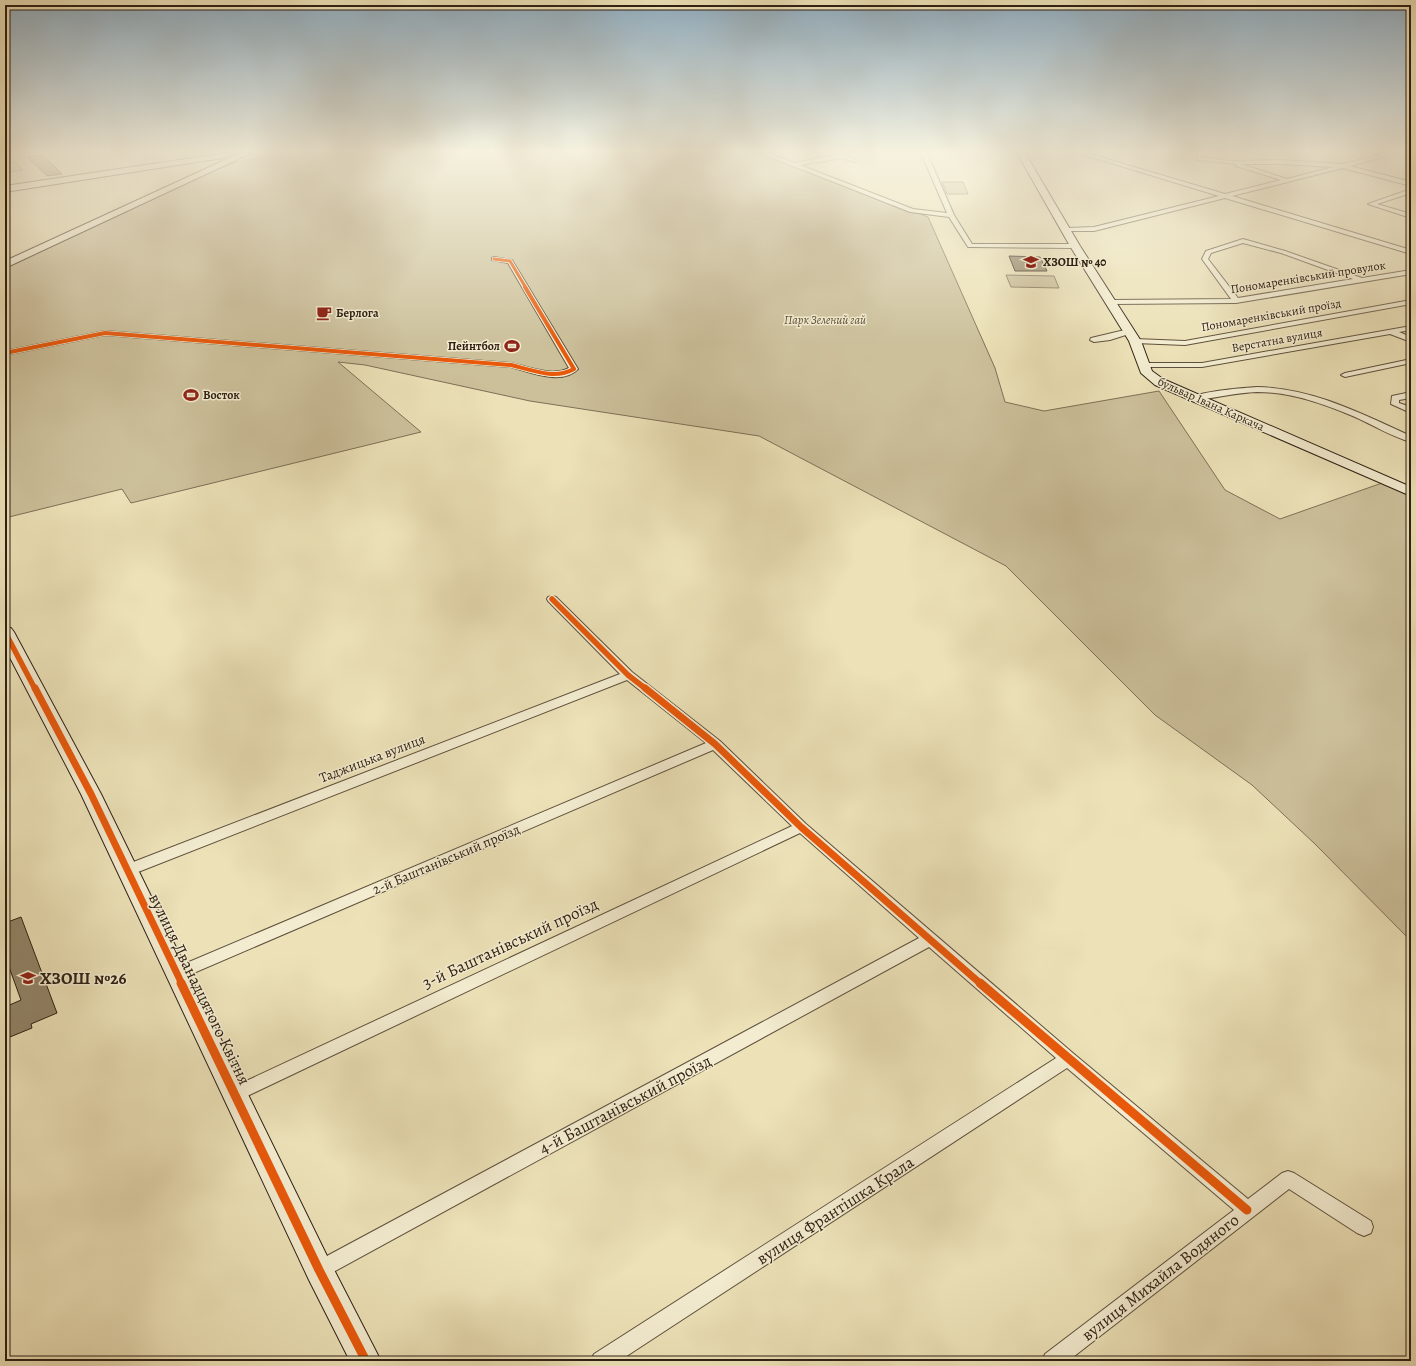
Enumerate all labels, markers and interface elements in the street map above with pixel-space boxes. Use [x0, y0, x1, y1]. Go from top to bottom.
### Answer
school or university icon: ХЗОШ № 40 [1022, 253, 1040, 271]
place label: ХЗОШ № 40 [1043, 254, 1106, 270]
street label: Пономаренківський провулок [1229, 257, 1387, 297]
street label: Пономаренківський проїзд [1200, 295, 1342, 335]
cafe icon: Берлога [315, 304, 333, 322]
place label: Берлога [336, 305, 379, 321]
park label: Парк Зелений гай [784, 312, 866, 328]
street label: Верстатна вулиця [1230, 324, 1324, 356]
sports icon: Пейнтбол [503, 337, 521, 355]
place label: Пейнтбол [448, 338, 500, 354]
street label: бульвар Івана Каркача [1155, 373, 1267, 435]
sports icon: Восток [182, 386, 200, 404]
place label: Восток [203, 387, 240, 403]
street label: Таджицька вулиця [317, 729, 428, 787]
street label: 2-й Баштанівський проїзд [370, 820, 523, 899]
street label: вулиця Дванадцятого Квітня [143, 890, 256, 1089]
street label: 3-й Баштанівський проїзд [419, 893, 602, 994]
place label: ХЗОШ №26 [40, 967, 126, 990]
school or university icon: ХЗОШ №26 [19, 969, 37, 987]
street label: 4-й Баштанівський проїзд [535, 1049, 715, 1160]
street label: вулиця Франтішка Крала [752, 1151, 919, 1270]
street label: вулиця Михайла Водяного [1077, 1209, 1244, 1346]

